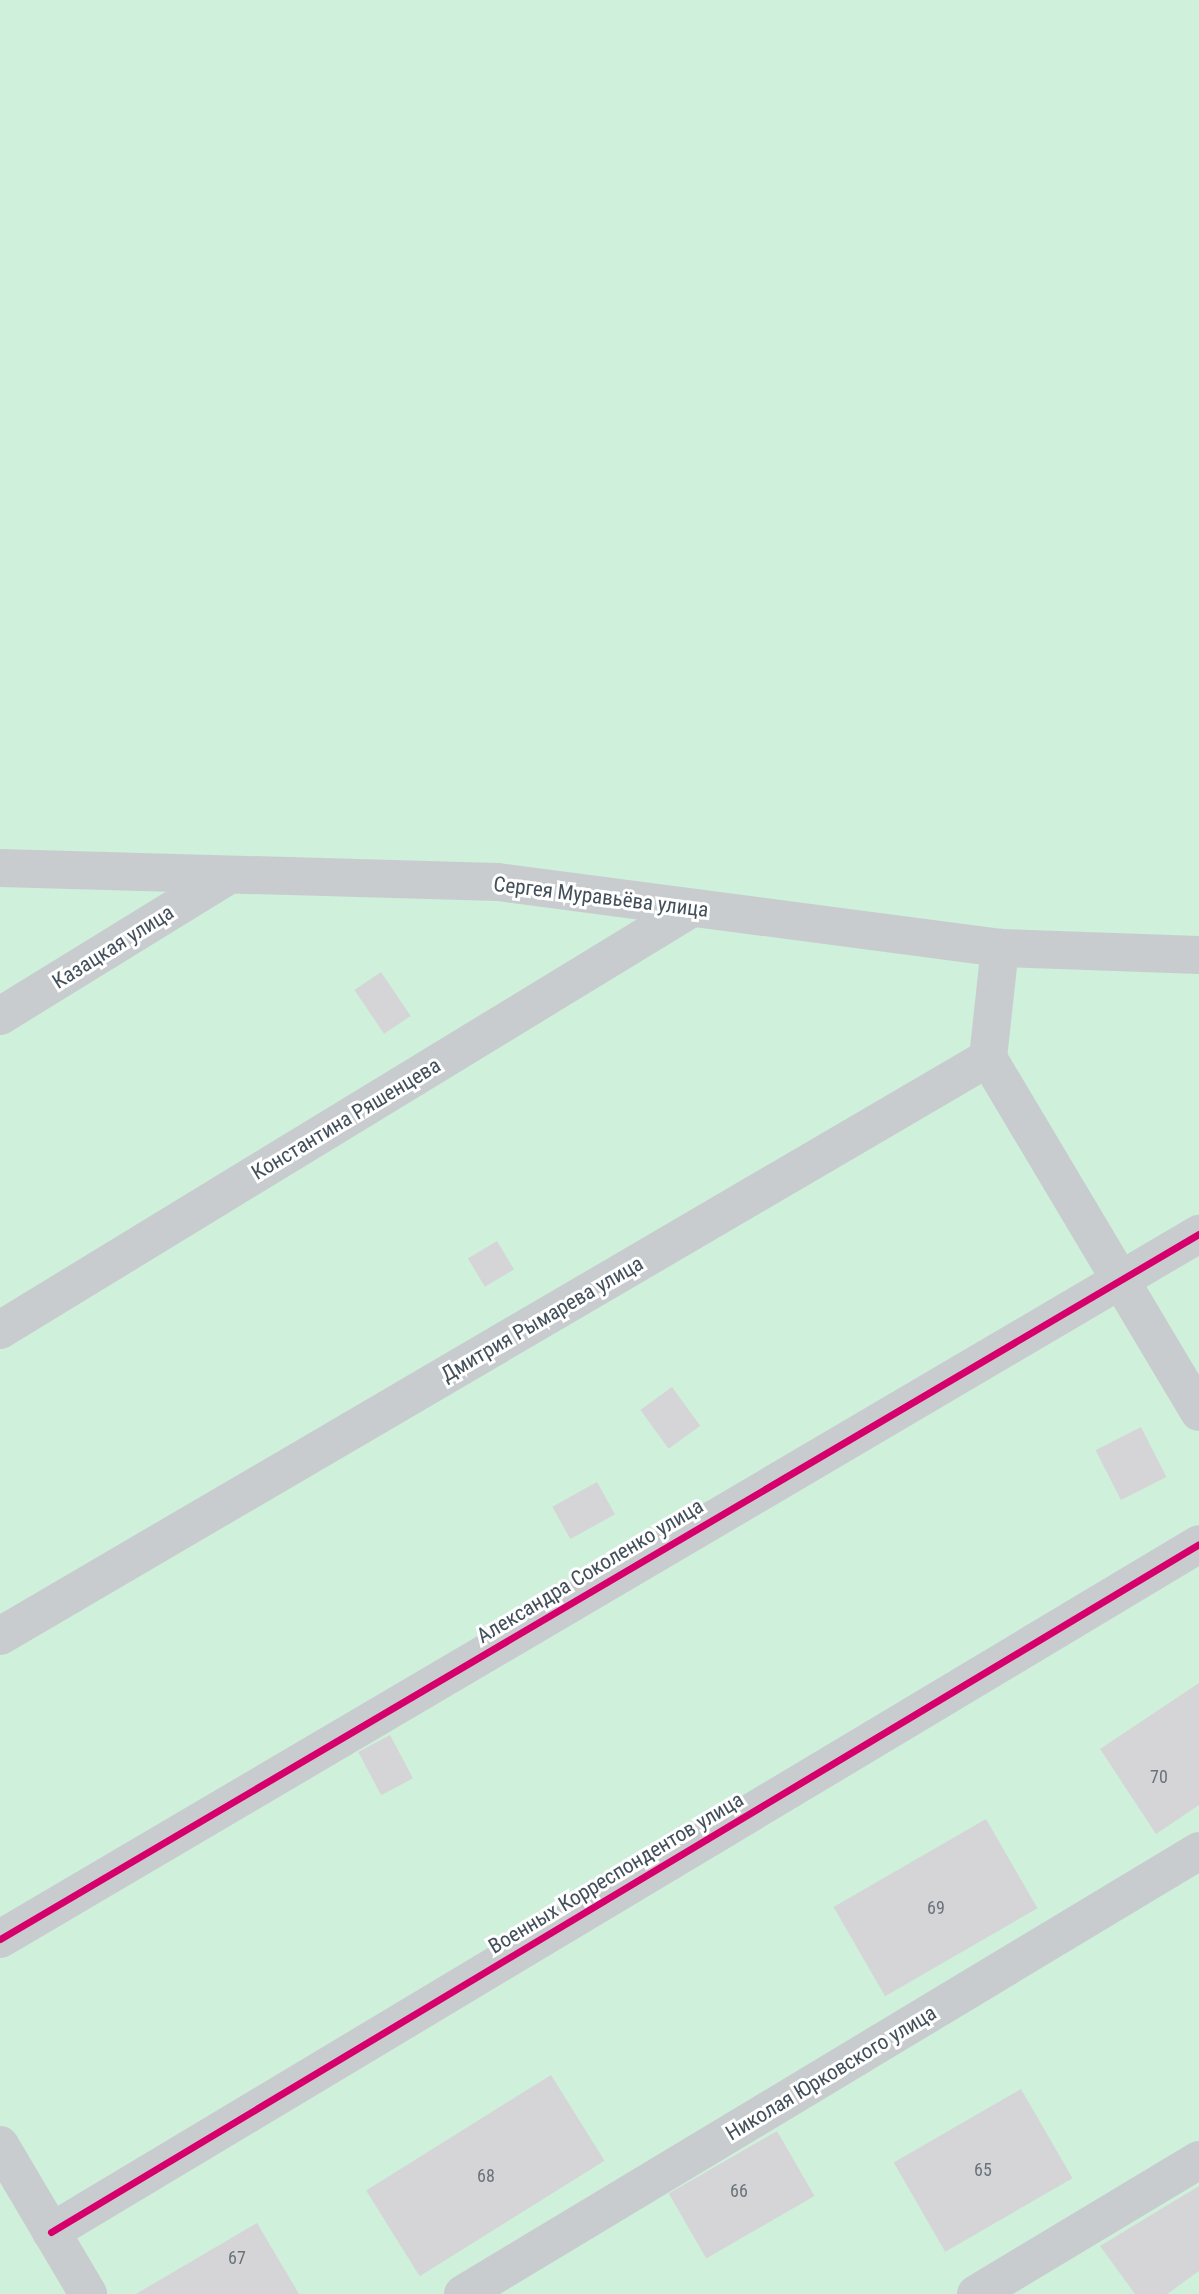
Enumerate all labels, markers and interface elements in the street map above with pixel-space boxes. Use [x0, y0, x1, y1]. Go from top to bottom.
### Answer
street label: Сергея Муравьёва улица [492, 871, 710, 923]
street label: Казацкая улица [48, 900, 178, 994]
street label: Константина Ряшенцева [247, 1053, 445, 1185]
street label: Дмитрия Рымарева улица [437, 1251, 647, 1387]
street label: Александра Соколенко улица [472, 1493, 708, 1649]
house number: 70 [1150, 1766, 1168, 1788]
street label: Военных Корреспондентов улица [484, 1787, 748, 1959]
house number: 69 [927, 1897, 945, 1919]
street label: Николая Юрковского улица [721, 2000, 941, 2146]
house number: 65 [974, 2159, 992, 2181]
house number: 68 [477, 2165, 495, 2187]
house number: 66 [730, 2180, 748, 2202]
house number: 67 [228, 2247, 246, 2269]

